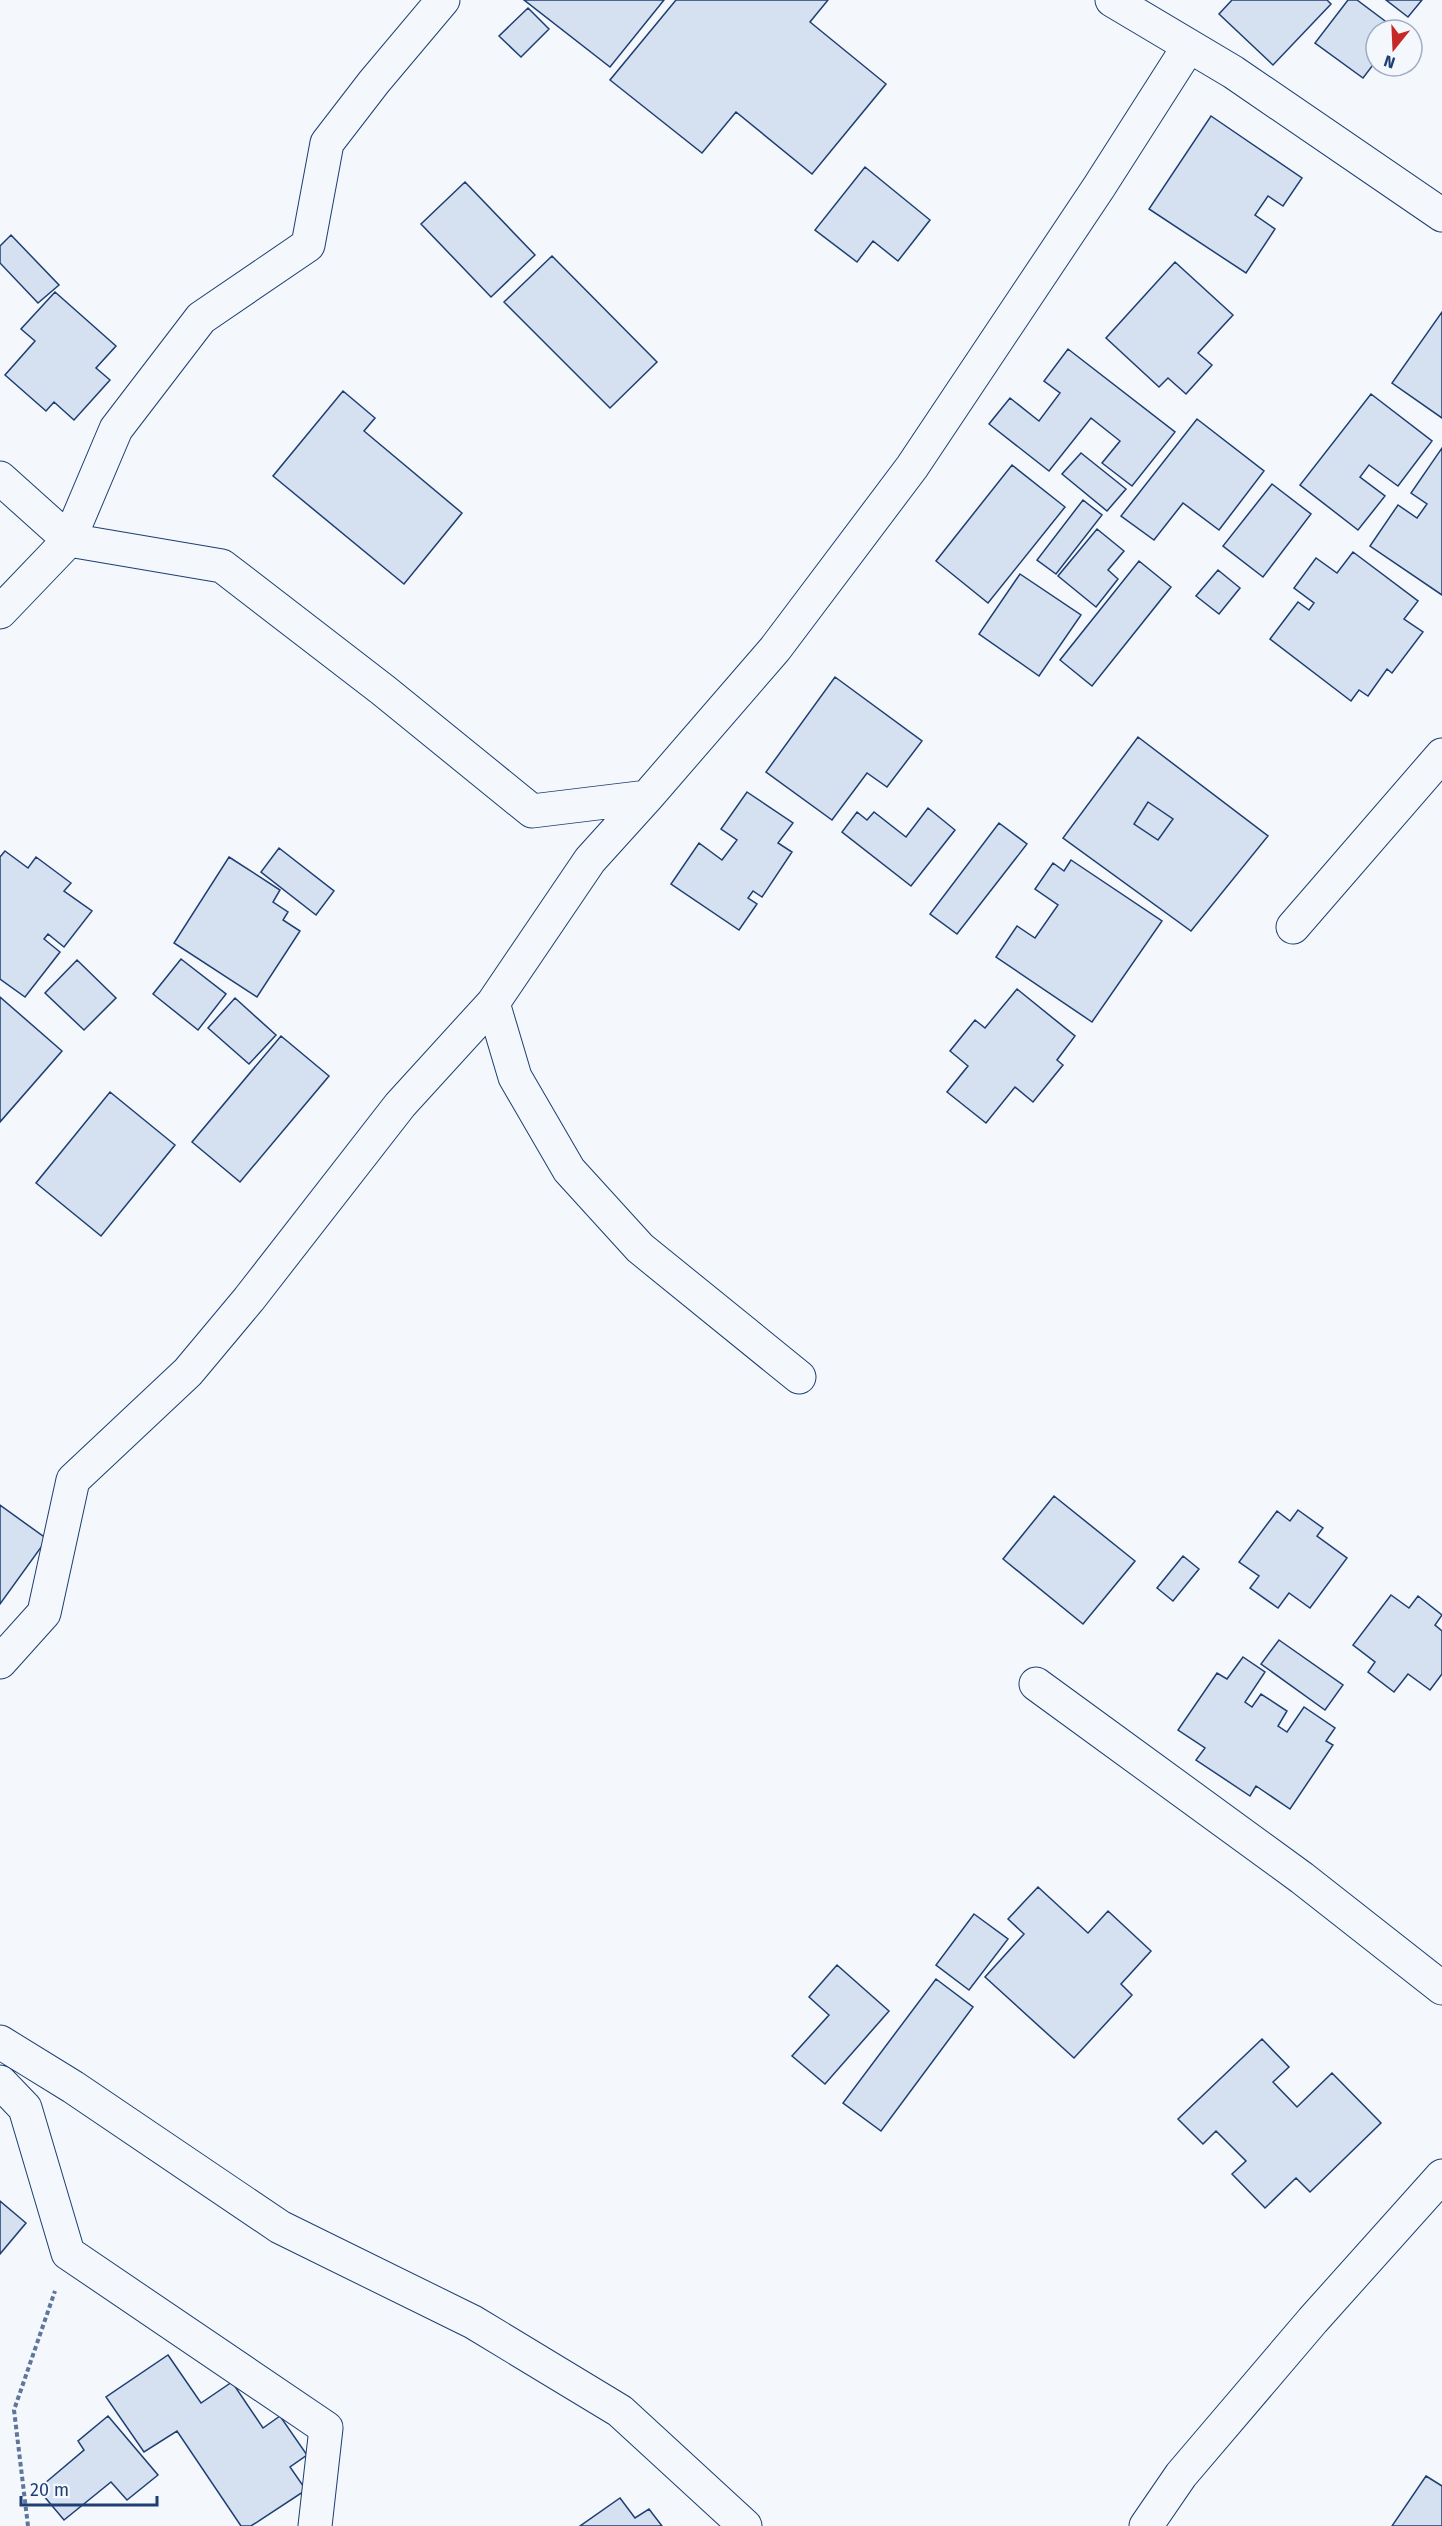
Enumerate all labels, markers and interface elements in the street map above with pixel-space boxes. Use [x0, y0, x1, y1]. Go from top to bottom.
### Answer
north arrow [1364, 18, 1424, 78]
text: N [1382, 51, 1397, 72]
scale bar [21, 2469, 158, 2507]
text: 20 m [30, 2479, 69, 2501]

